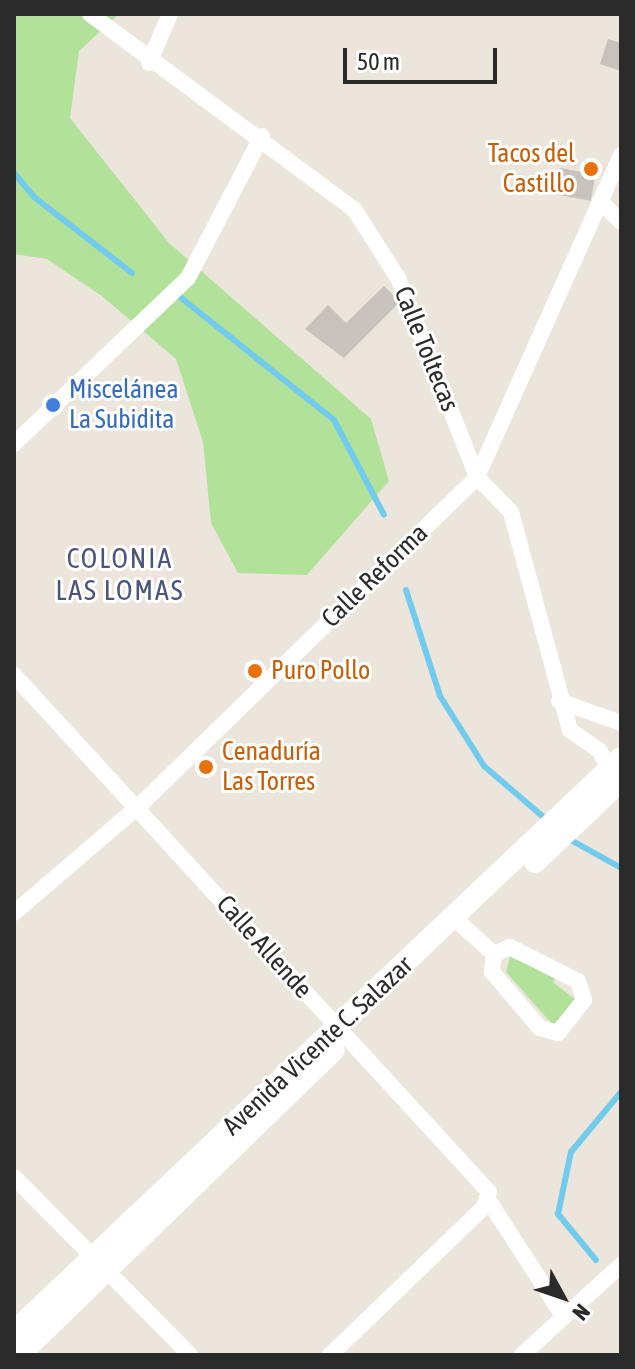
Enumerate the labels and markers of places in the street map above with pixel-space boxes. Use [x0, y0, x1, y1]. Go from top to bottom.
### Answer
place label: Tacos del Castillo [488, 138, 575, 200]
marker: Tacos del Castillo [582, 160, 600, 178]
place label: Miscelánea La Subidita [69, 374, 178, 436]
marker: Miscelánea La Subidita [44, 396, 62, 414]
place label: Puro Pollo [271, 655, 370, 687]
marker: Puro Pollo [246, 662, 264, 680]
place label: Cenaduría Las Torres [222, 736, 321, 798]
marker: Cenaduría Las Torres [197, 758, 215, 776]

